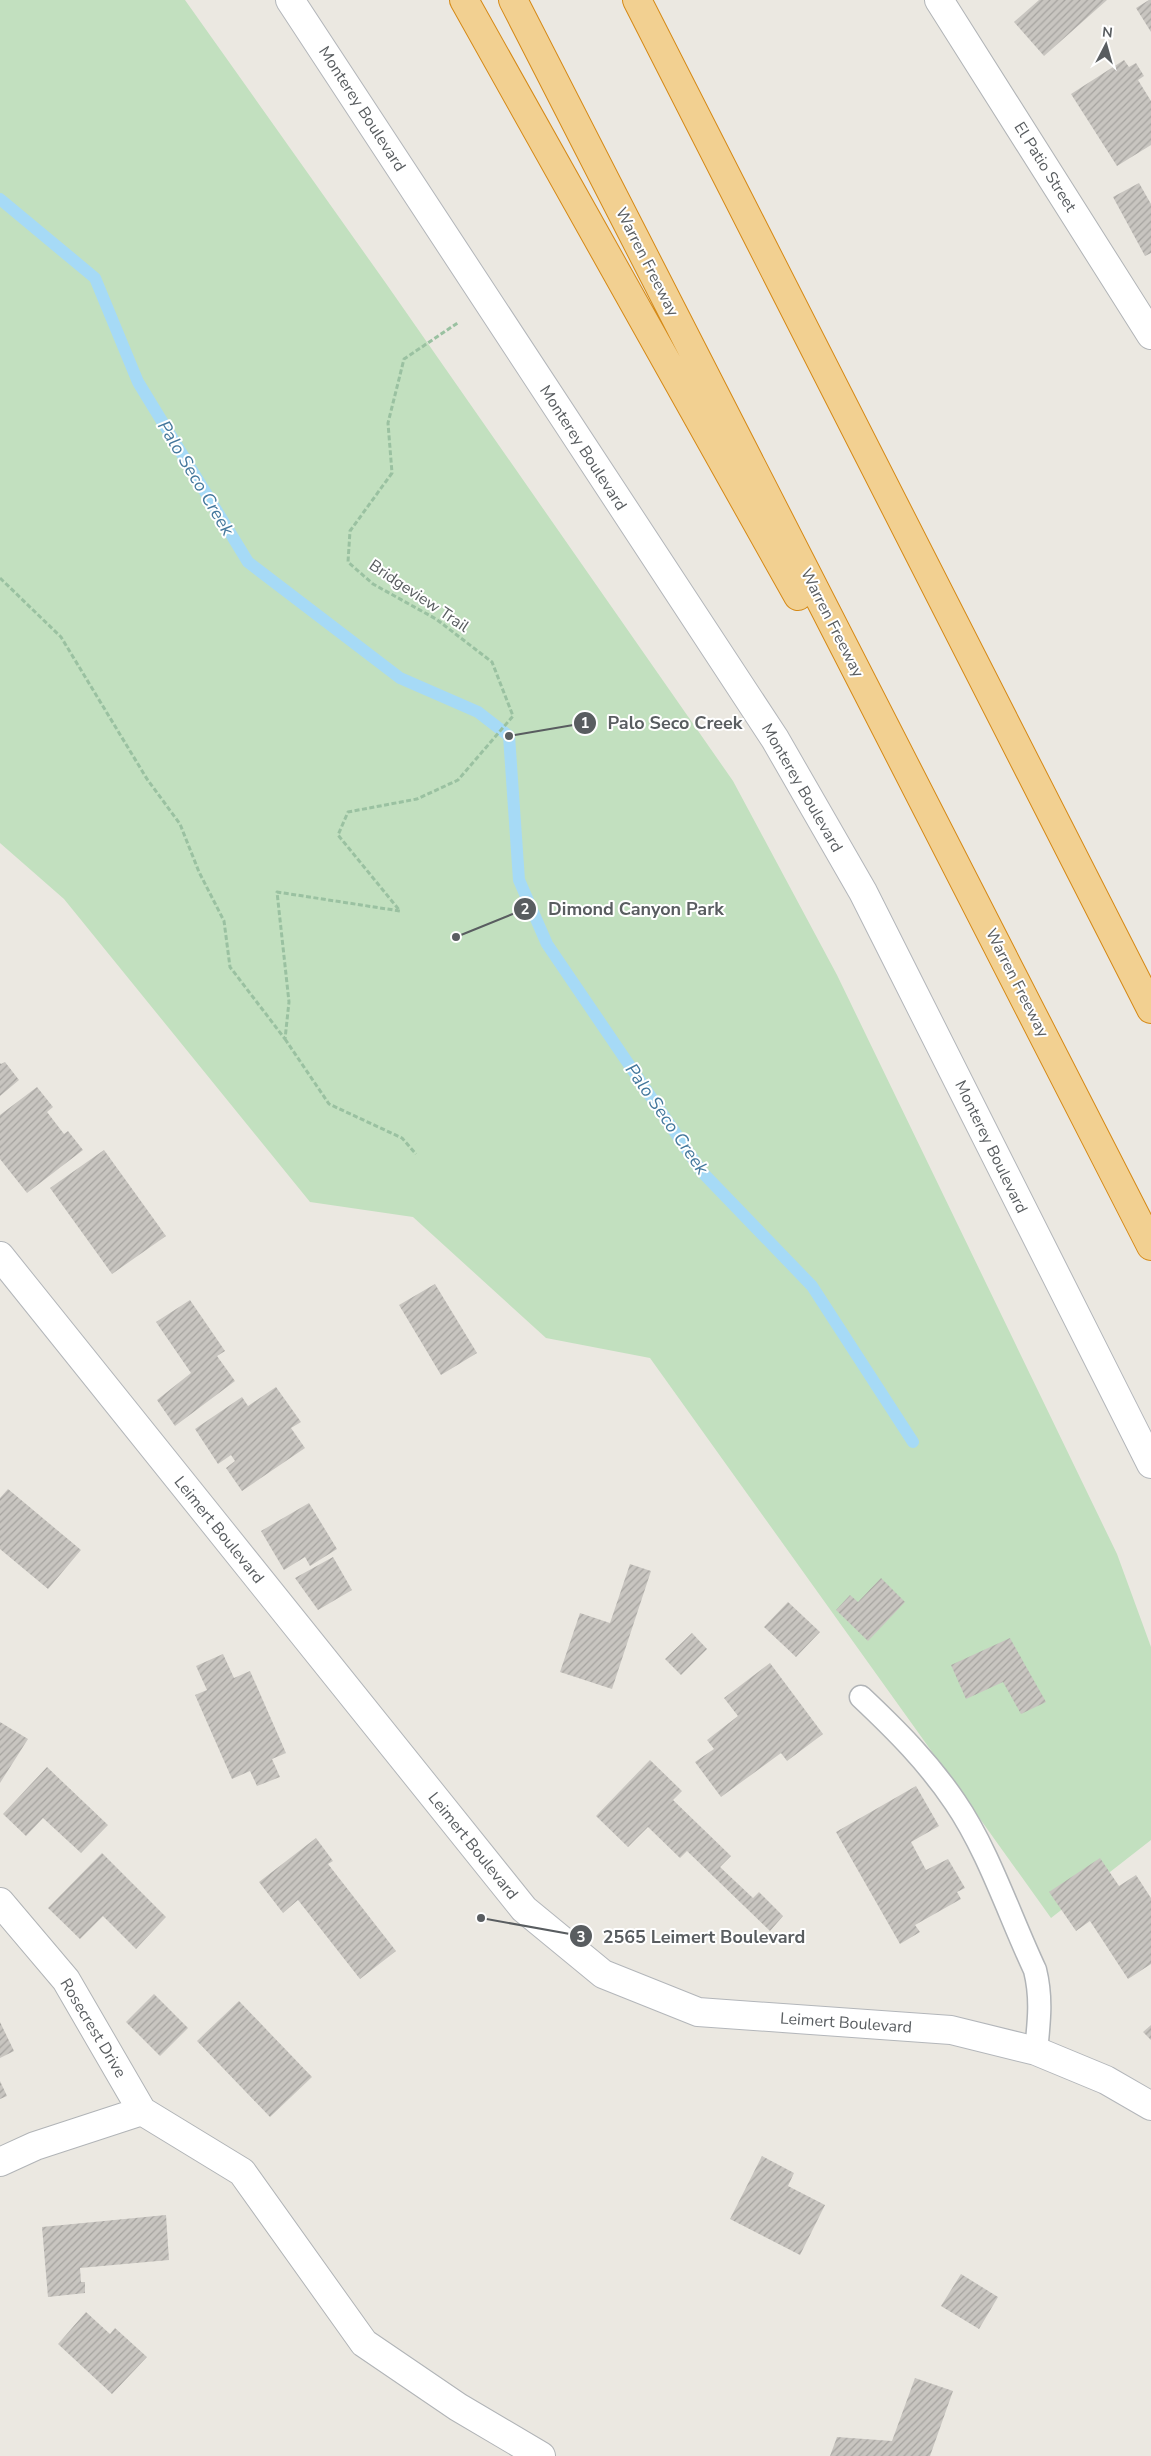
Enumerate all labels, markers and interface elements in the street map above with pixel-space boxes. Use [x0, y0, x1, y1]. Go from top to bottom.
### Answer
north arrow [1081, 20, 1131, 70]
text: N [1101, 23, 1114, 43]
street label: Monterey Boulevard [313, 42, 411, 176]
street label: El Patio Street [1009, 118, 1082, 217]
street label: Warren Freeway [610, 204, 684, 321]
street label: Monterey Boulevard [534, 381, 632, 515]
water label: Palo Seco Creek [152, 416, 240, 541]
street label: Bridgeview Trail [365, 554, 474, 638]
street label: Warren Freeway [795, 565, 869, 682]
callout: Palo Seco Creek [572, 706, 752, 739]
text: Palo Seco Creek [608, 711, 743, 735]
text: 1 [580, 713, 590, 733]
street label: Monterey Boulevard [756, 720, 848, 856]
callout: Dimond Canyon Park [513, 892, 734, 925]
text: Dimond Canyon Park [548, 897, 724, 921]
text: 2 [520, 899, 530, 919]
street label: Warren Freeway [980, 925, 1054, 1042]
water label: Palo Seco Creek [620, 1059, 715, 1180]
street label: Monterey Boulevard [949, 1077, 1033, 1217]
street label: Leimert Boulevard [169, 1472, 269, 1588]
street label: Leimert Boulevard [423, 1788, 523, 1904]
callout: 2565 Leimert Boulevard [568, 1920, 816, 1953]
text: 2565 Leimert Boulevard [603, 1925, 805, 1949]
text: 3 [576, 1927, 586, 1947]
street label: Rosecrest Drive [55, 1974, 131, 2082]
street label: Leimert Boulevard [779, 2007, 913, 2039]

